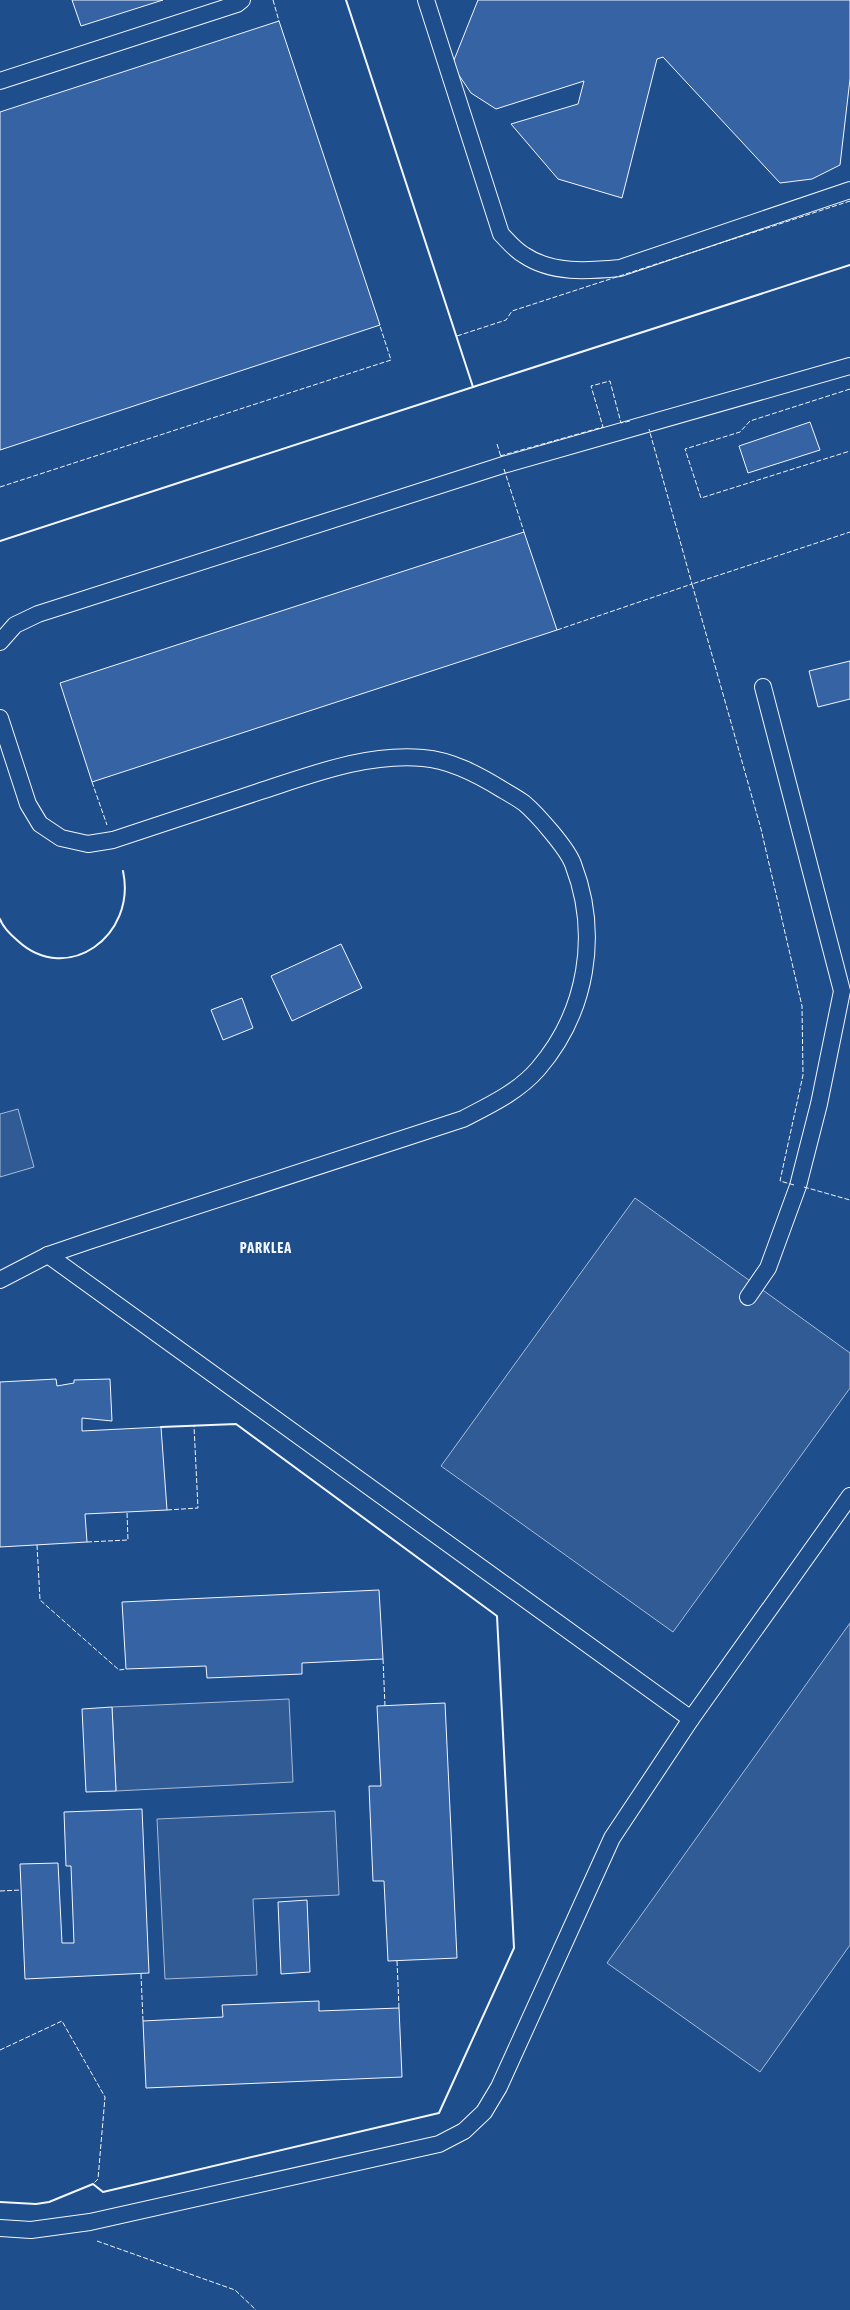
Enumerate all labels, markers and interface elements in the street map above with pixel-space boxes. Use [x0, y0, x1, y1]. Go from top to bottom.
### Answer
district label: PARKLEA [240, 1240, 292, 1256]

